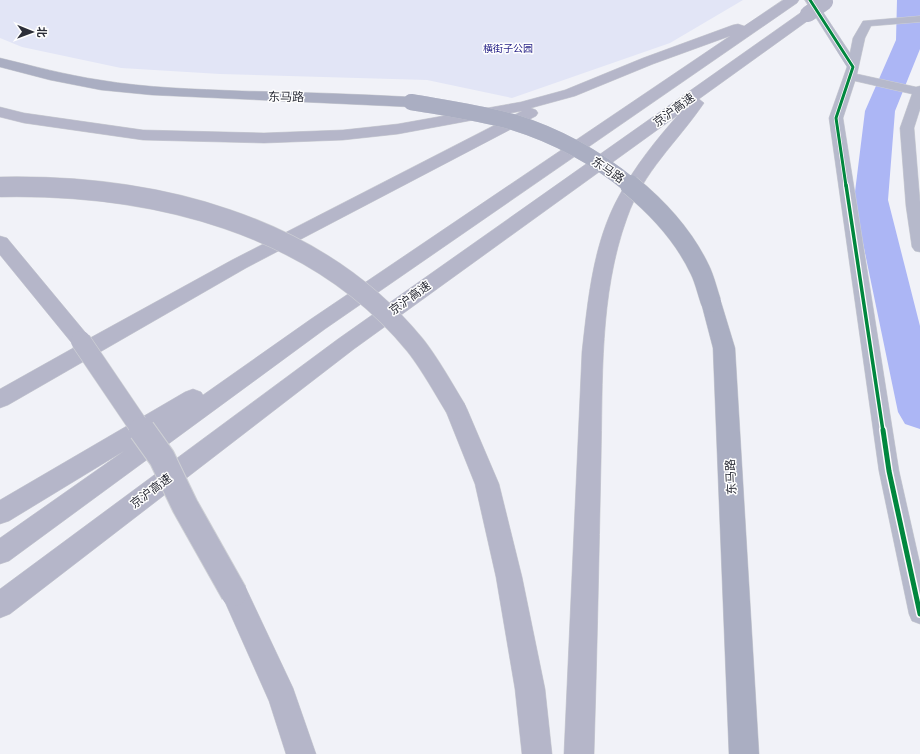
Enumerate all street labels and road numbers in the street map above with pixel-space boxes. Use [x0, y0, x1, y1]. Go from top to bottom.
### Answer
street label: 东马路 [268, 89, 304, 104]
street label: 京沪高速 [650, 89, 698, 130]
street label: 东马路 [589, 153, 627, 186]
street label: 京沪高速 [386, 277, 434, 318]
street label: 东马路 [722, 459, 739, 495]
street label: 京沪高速 [127, 470, 174, 511]

